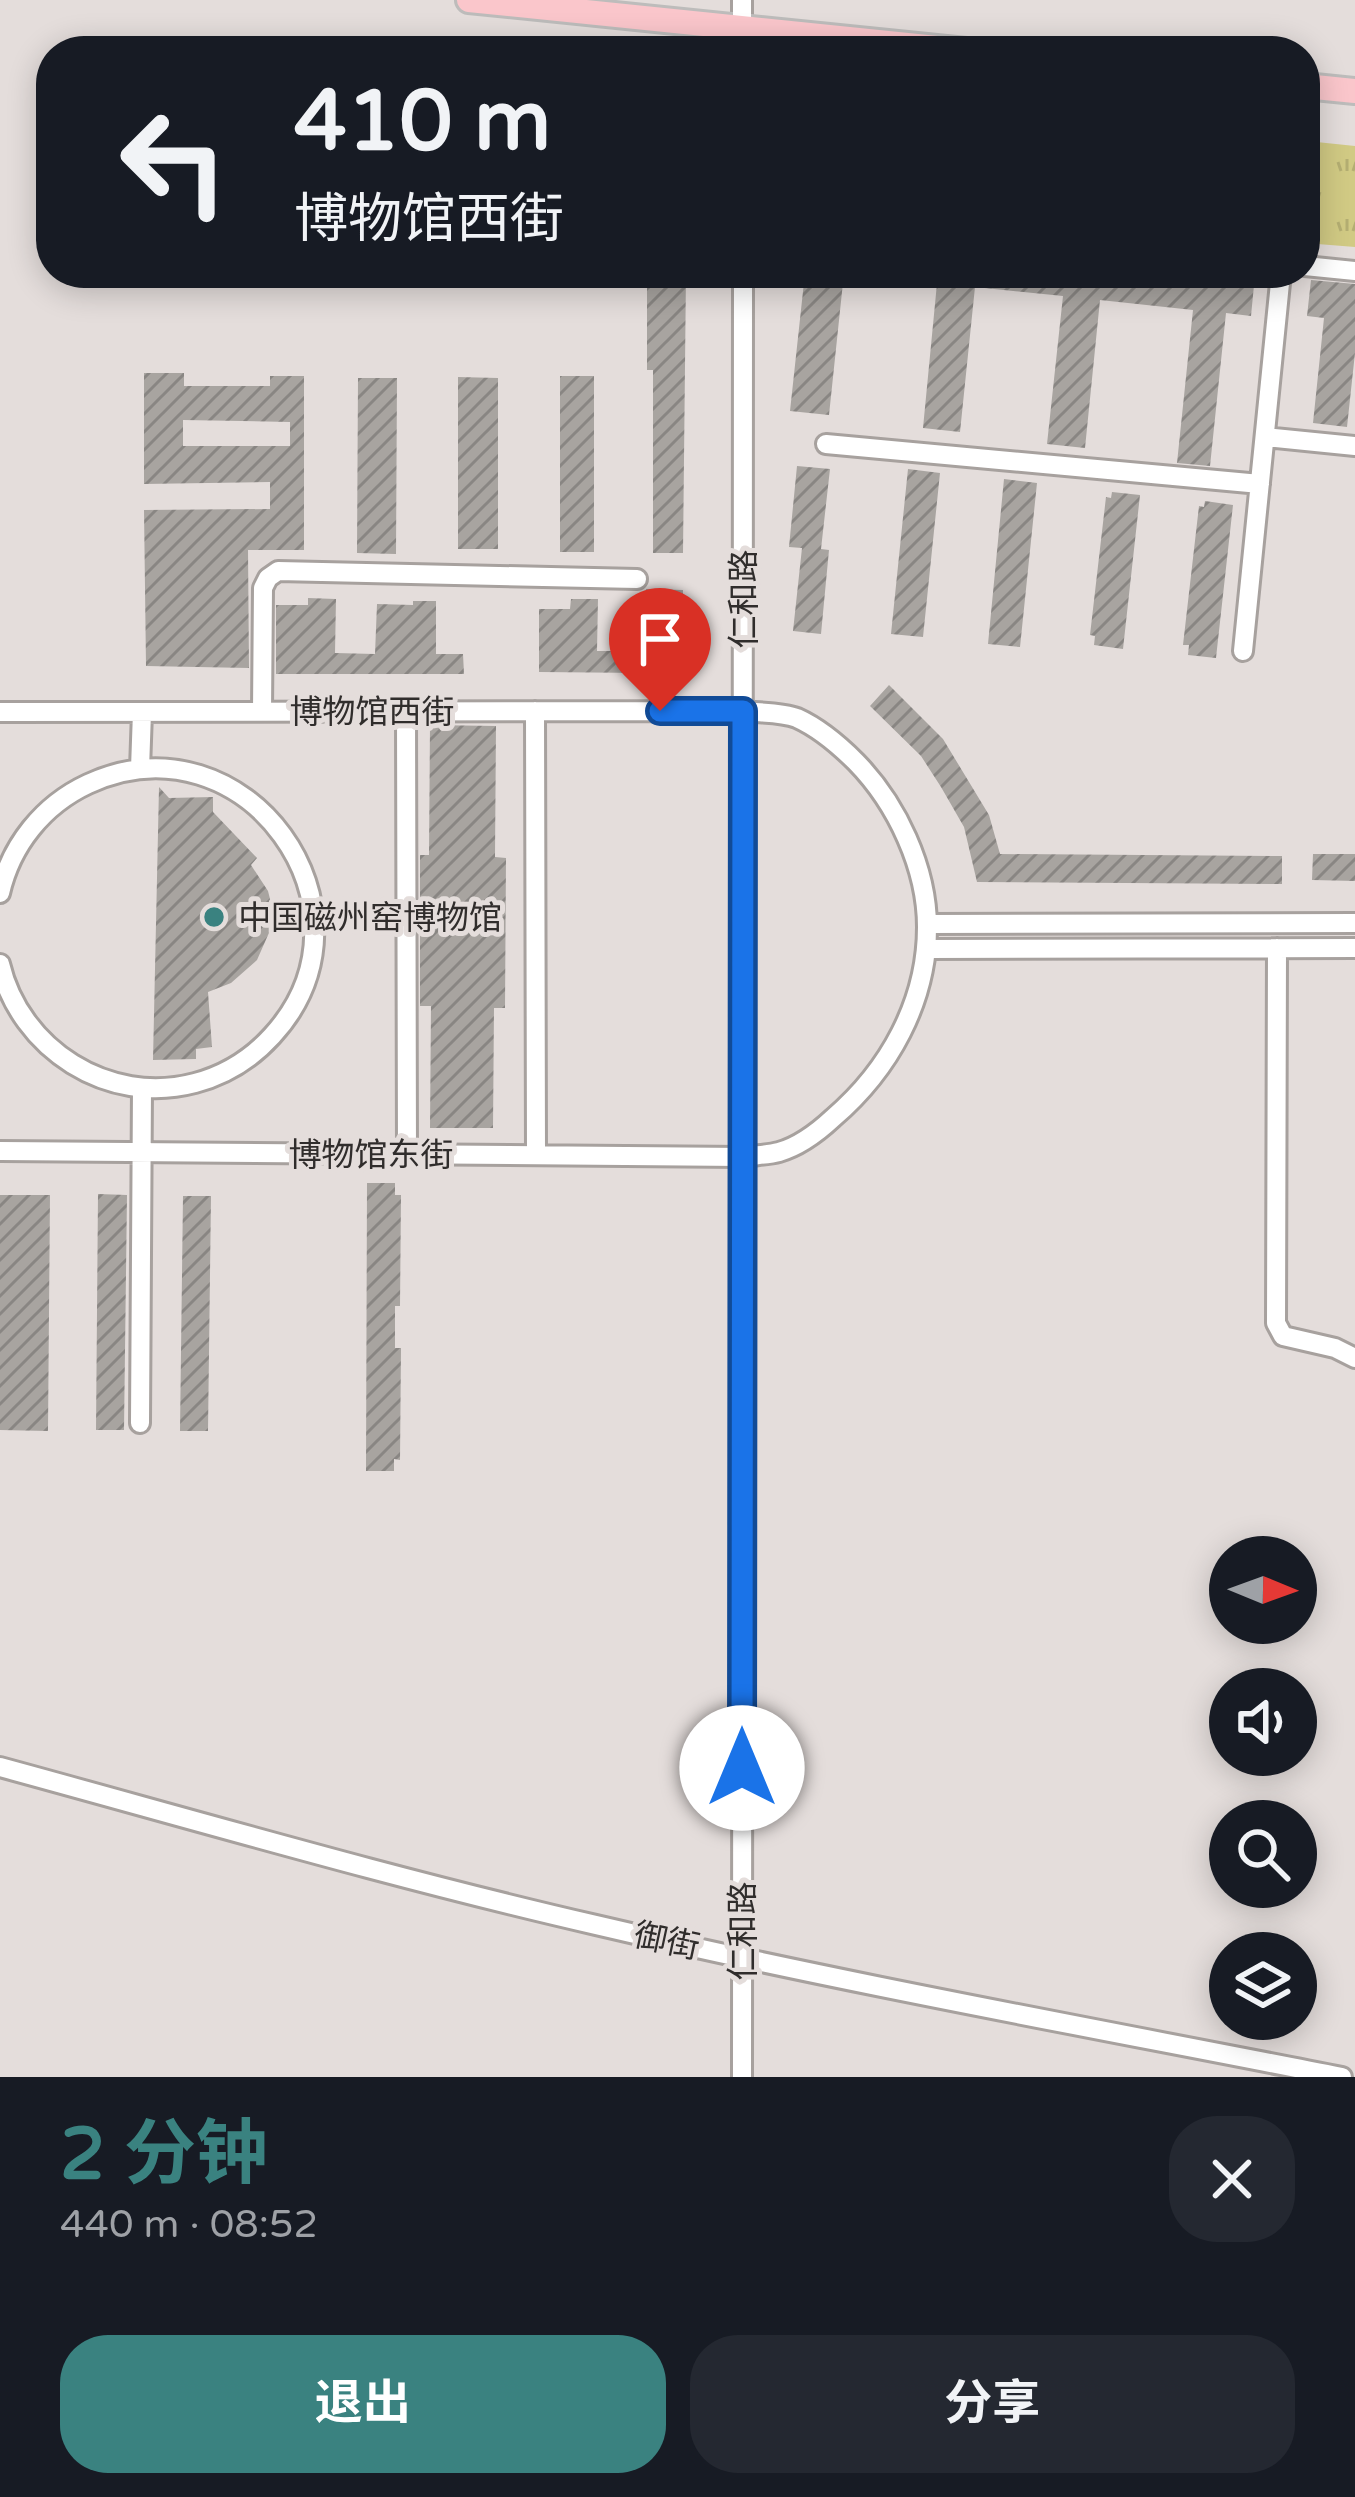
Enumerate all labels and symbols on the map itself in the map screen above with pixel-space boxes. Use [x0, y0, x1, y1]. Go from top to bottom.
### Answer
street label: 仁和路 [725, 550, 764, 649]
pin [609, 588, 711, 711]
street label: 博物馆西街 [290, 693, 455, 732]
place label: 中国磁州窑博物馆 [238, 899, 502, 938]
marker: 中国磁州窑博物馆 [201, 904, 227, 930]
street label: 博物馆东街 [289, 1136, 454, 1175]
north arrow [1209, 1536, 1317, 1644]
position arrow [679, 1705, 805, 1831]
street label: 仁和路 [724, 1882, 763, 1981]
street label: 御街 [630, 1916, 703, 1967]

